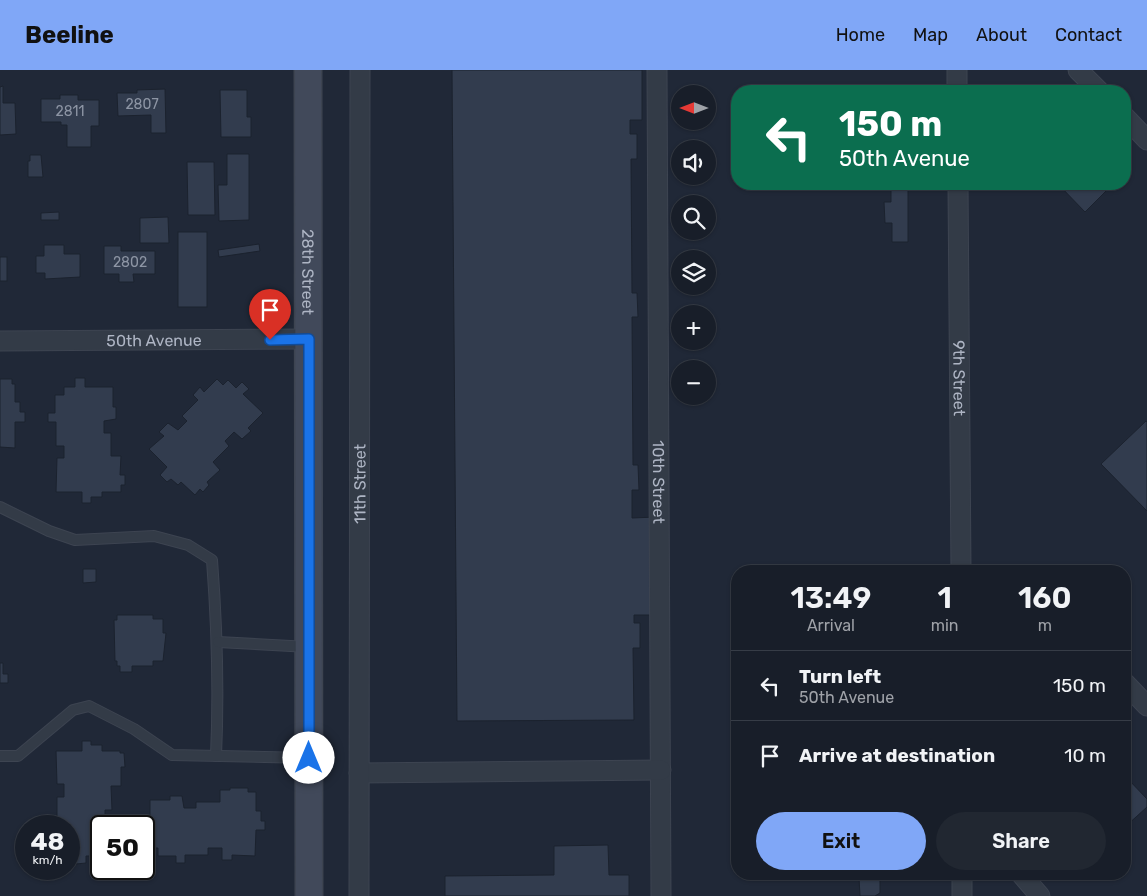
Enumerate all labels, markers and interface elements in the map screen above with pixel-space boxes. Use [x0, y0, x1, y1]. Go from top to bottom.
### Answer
text: Beeline [25, 21, 114, 49]
text: Home [836, 24, 885, 46]
text: Map [913, 24, 948, 46]
text: About [976, 24, 1027, 46]
text: Contact [1055, 24, 1122, 46]
north arrow [671, 85, 716, 130]
map controls [671, 85, 716, 405]
house number: 2807 [125, 96, 159, 113]
house number: 2811 [55, 103, 85, 120]
text: 150 m [839, 103, 942, 145]
icon: left [756, 105, 821, 170]
button: sound [671, 140, 716, 185]
text: 50th Avenue [839, 145, 970, 172]
button: search [671, 195, 716, 240]
street label: 28th Street [299, 229, 318, 315]
button: layers [671, 250, 716, 295]
house number: 2802 [113, 254, 147, 271]
pin [249, 289, 291, 340]
icon: arrive [256, 296, 284, 324]
button: + [671, 305, 716, 350]
street label: 50th Avenue [106, 330, 202, 350]
street label: 9th Street [950, 340, 969, 416]
button: − [671, 360, 716, 405]
street label: 10th Street [649, 440, 669, 524]
street label: 11th Street [350, 444, 369, 524]
text: 13:49 [790, 580, 871, 616]
text: 1 [937, 580, 952, 616]
text: 160 [1018, 580, 1072, 616]
text: Arrival [807, 616, 855, 635]
text: min [931, 616, 959, 635]
text: m [1038, 616, 1052, 635]
text: Turn left [799, 665, 881, 688]
icon: left [756, 672, 784, 700]
text: 150 m [1053, 674, 1106, 697]
text: 50th Avenue [799, 688, 894, 707]
position arrow [282, 731, 334, 783]
icon: arrive [756, 742, 784, 770]
text: Arrive at destination [799, 744, 995, 767]
text: 10 m [1064, 744, 1106, 767]
button: Exit [756, 812, 926, 870]
button: Share [936, 812, 1106, 870]
speed limit sign: 50 [90, 815, 155, 880]
text: 48 [30, 827, 65, 856]
text: km/h [33, 853, 62, 867]

